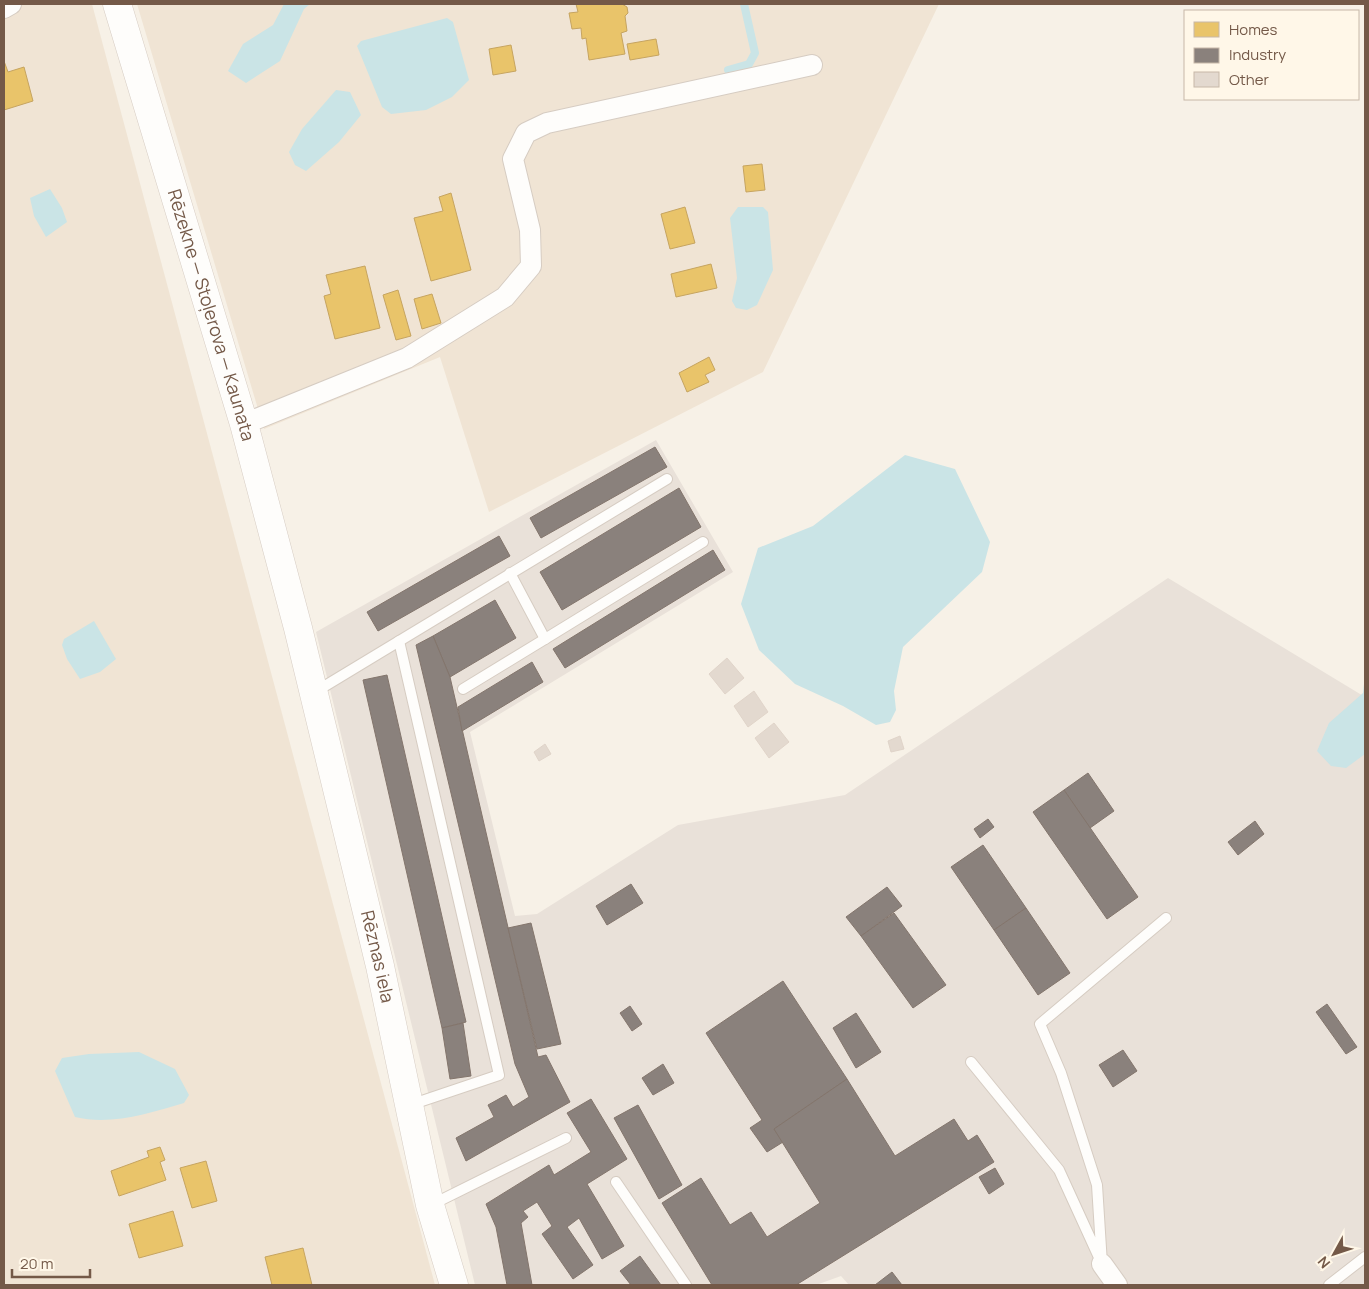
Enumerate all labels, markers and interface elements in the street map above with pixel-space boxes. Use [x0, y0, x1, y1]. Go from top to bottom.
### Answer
legend [1184, 10, 1359, 100]
text: Homes [1229, 19, 1278, 40]
text: Industry [1229, 44, 1286, 65]
text: Other [1229, 69, 1270, 90]
street label: Rēzekne — Stoļerova — Kaunata [163, 186, 261, 443]
street label: Rēznas iela [356, 908, 400, 1005]
north arrow [1309, 1229, 1359, 1279]
scale bar [12, 1246, 90, 1278]
text: 20 m [20, 1253, 53, 1274]
text: N [1313, 1253, 1334, 1273]

